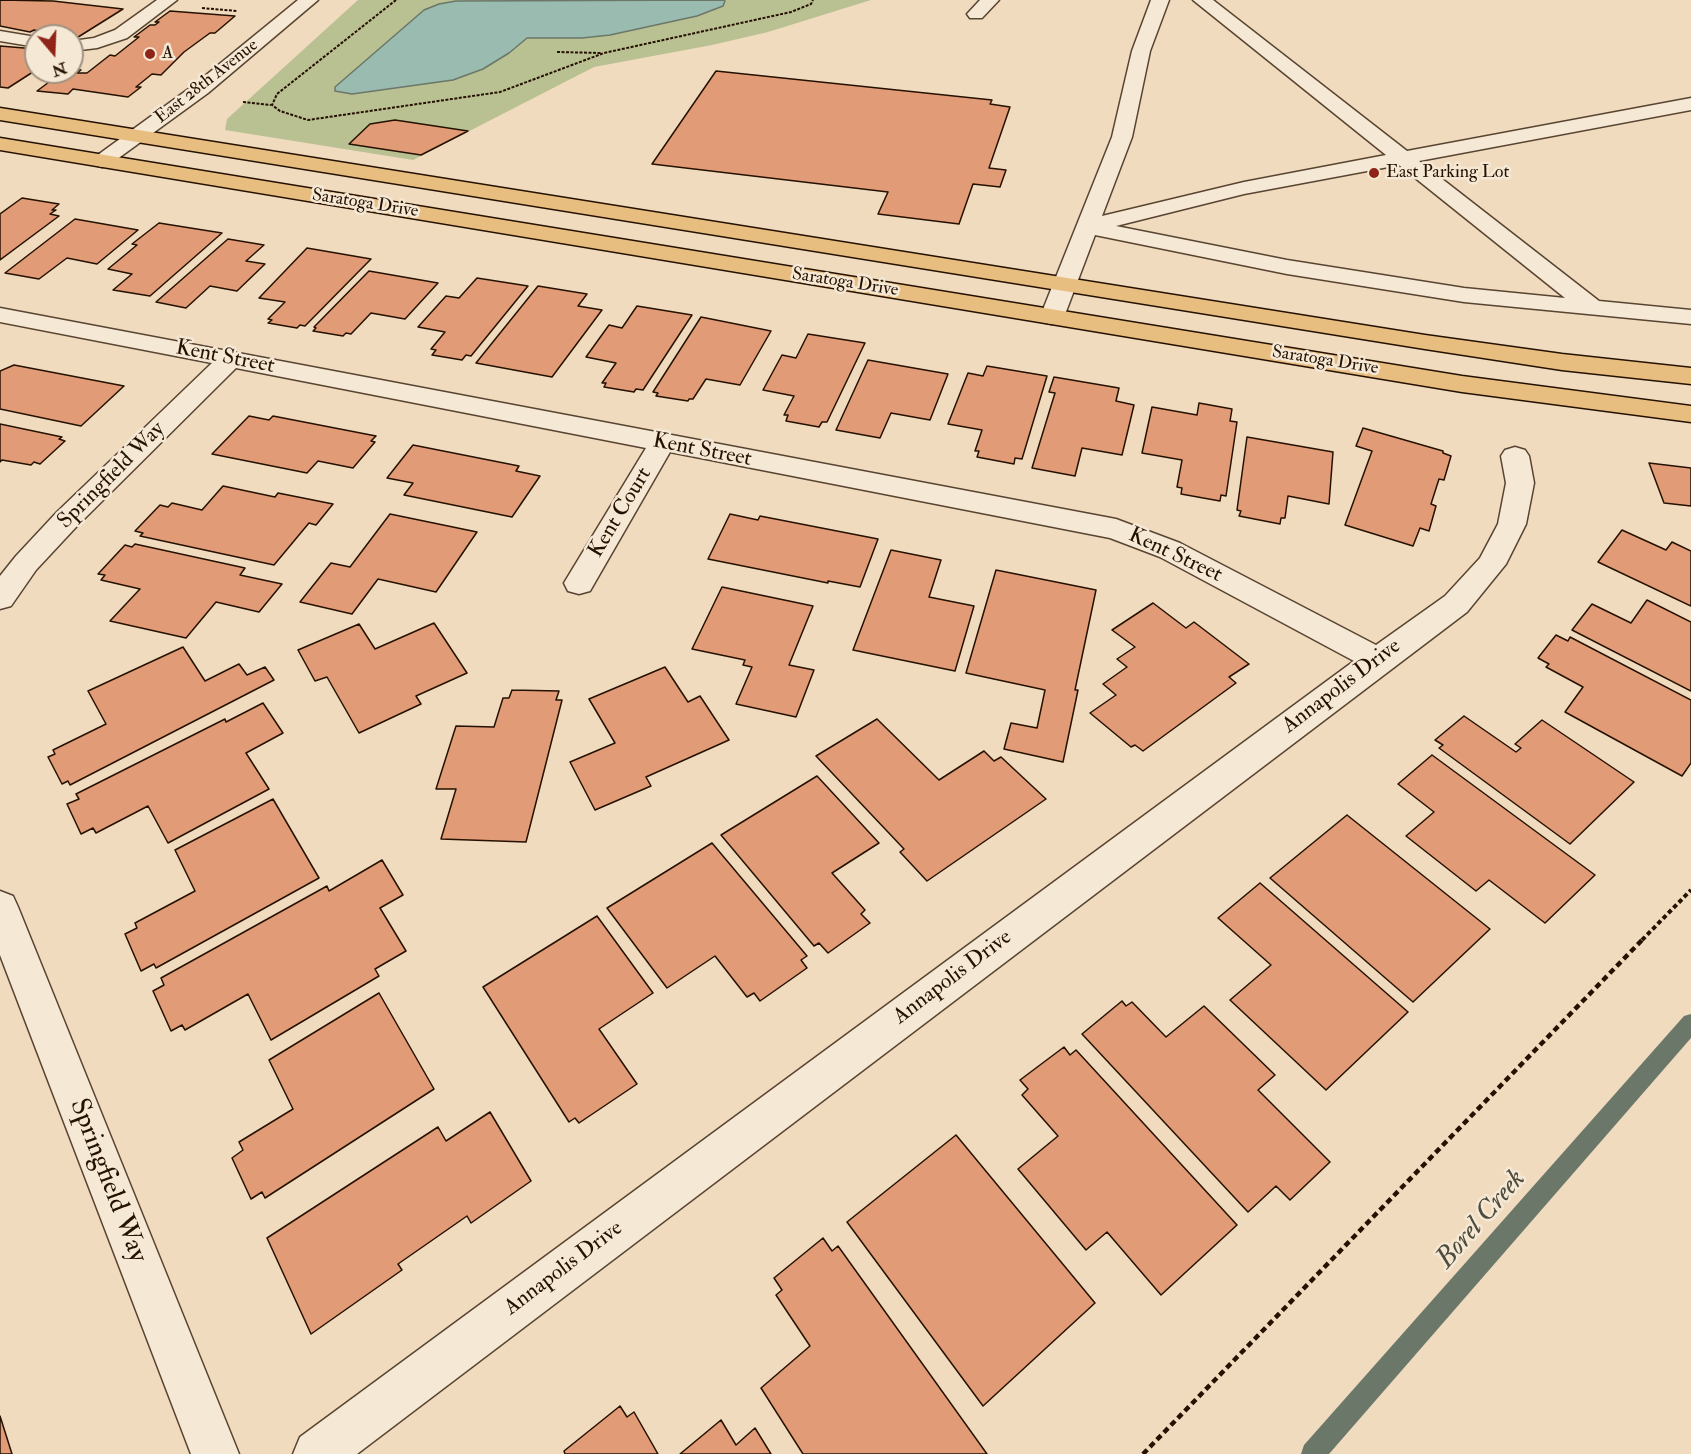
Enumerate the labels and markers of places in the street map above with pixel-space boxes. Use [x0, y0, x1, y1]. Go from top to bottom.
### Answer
place label: A [162, 43, 173, 65]
marker: A [143, 47, 157, 61]
place label: East Parking Lot [1386, 162, 1509, 184]
marker: East Parking Lot [1367, 166, 1381, 180]

